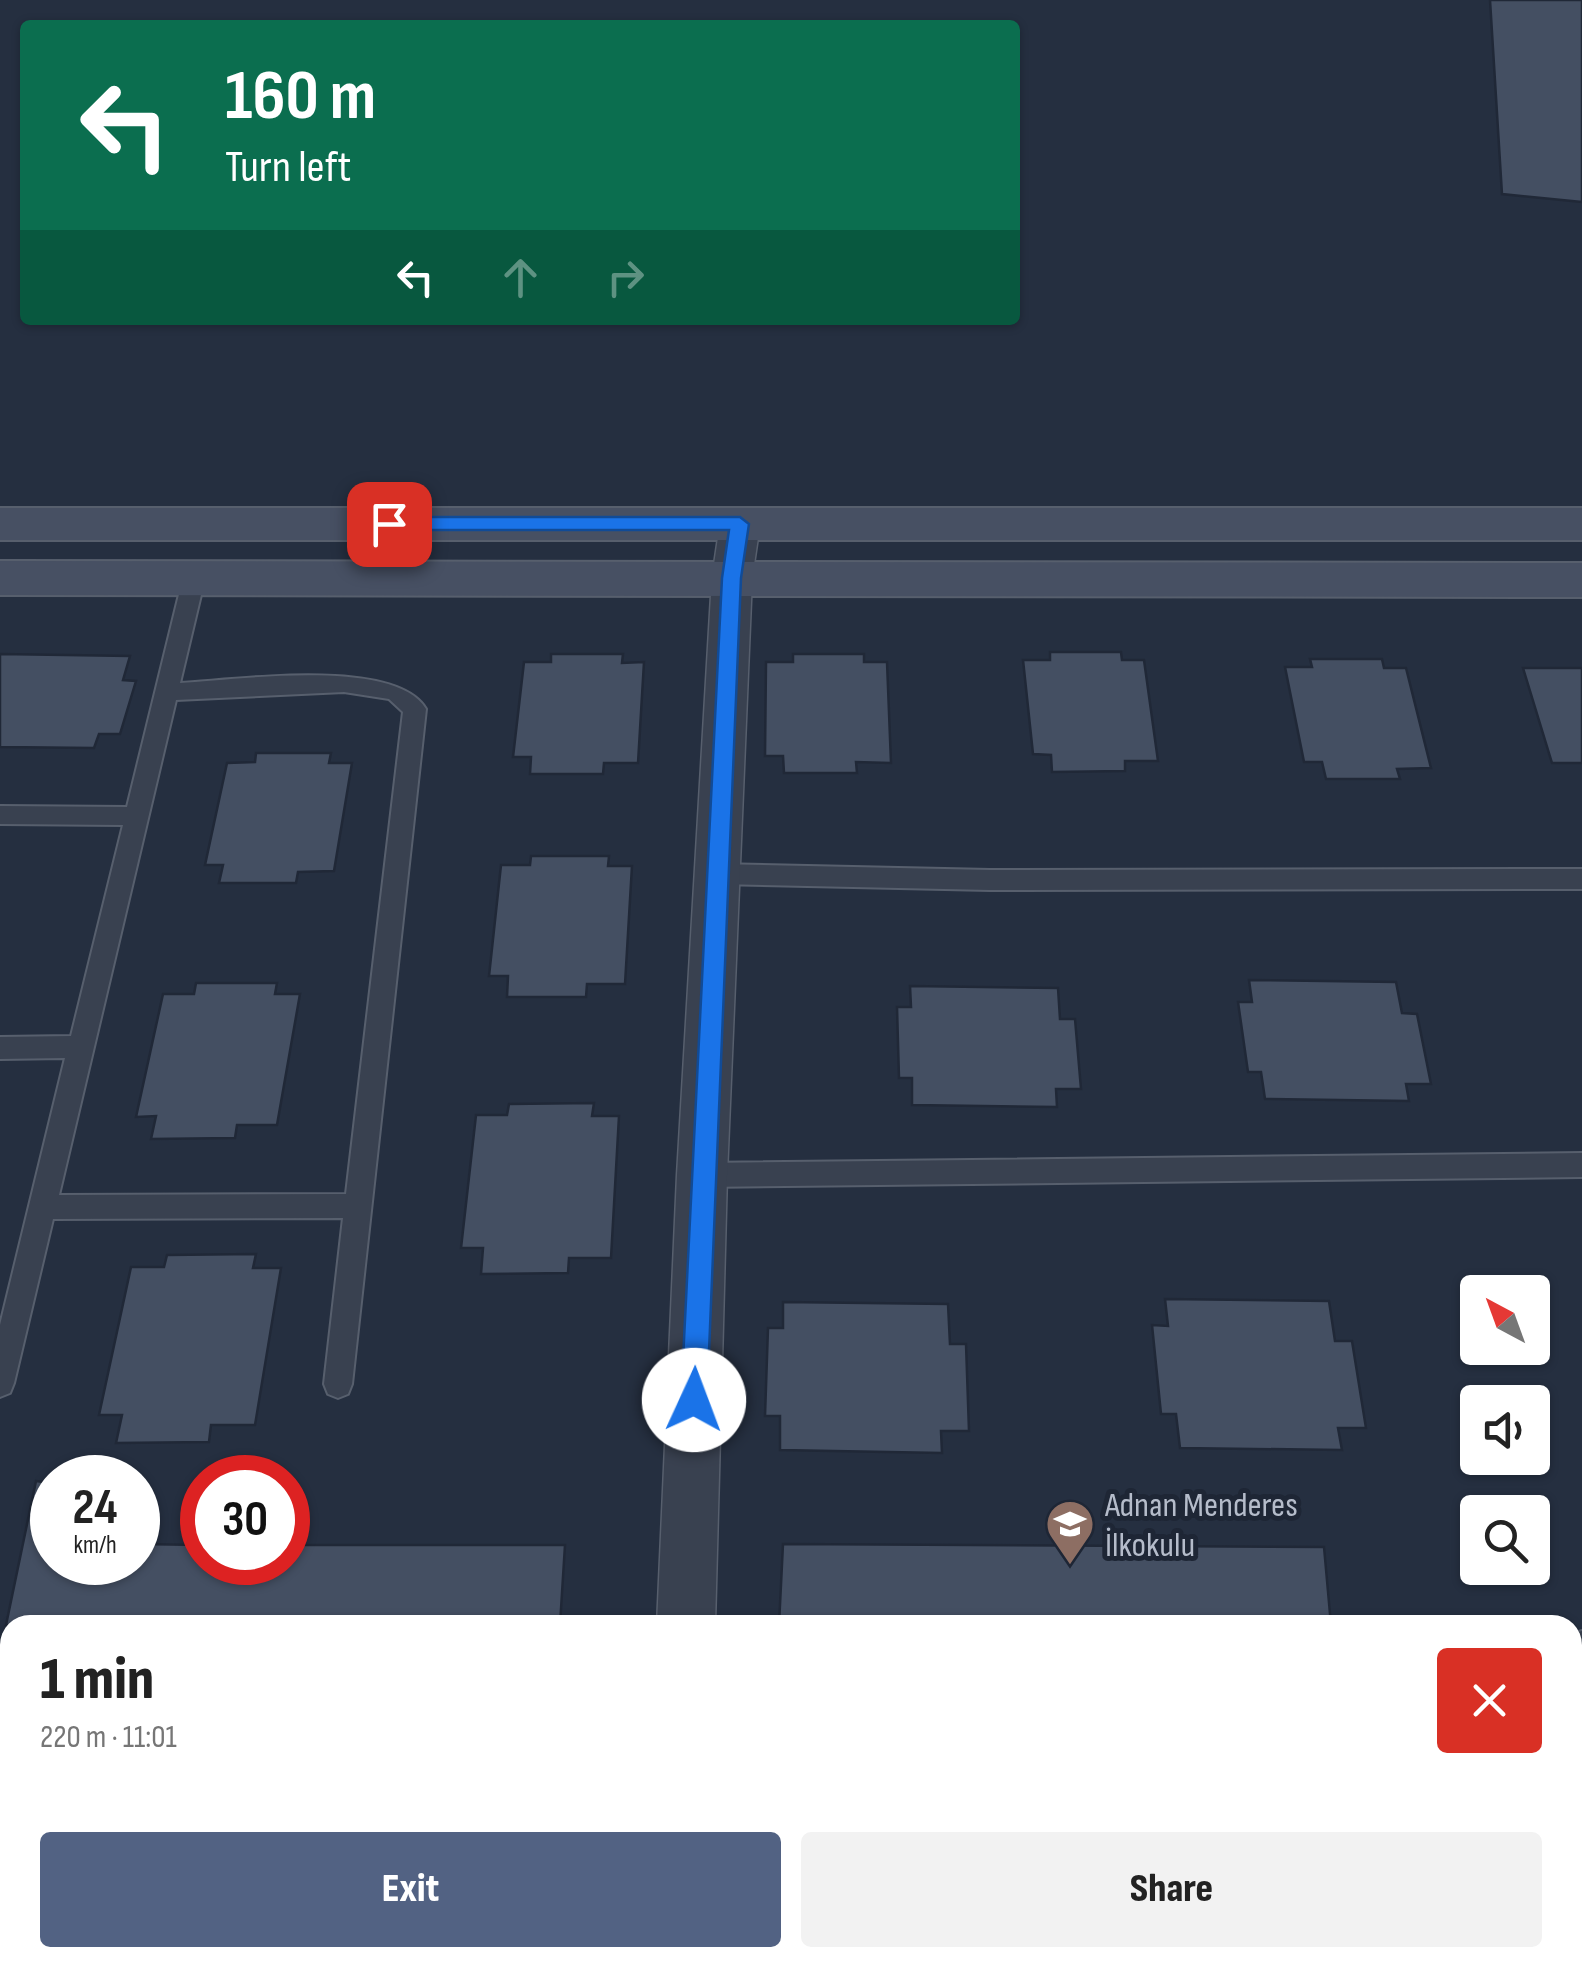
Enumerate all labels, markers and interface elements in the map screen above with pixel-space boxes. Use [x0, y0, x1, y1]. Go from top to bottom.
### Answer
text: 160 m [225, 55, 376, 139]
icon: left [60, 60, 190, 190]
text: Turn left [225, 140, 351, 195]
icon: left [388, 250, 443, 305]
icon: ahead [493, 250, 548, 305]
icon: right [598, 250, 653, 305]
pin [347, 482, 432, 567]
icon: arrive [362, 497, 417, 552]
north arrow [1460, 1275, 1550, 1365]
map controls [1460, 1275, 1550, 1585]
position arrow [642, 1348, 746, 1452]
button: sound [1460, 1385, 1550, 1475]
speed limit sign: 30 [180, 1455, 310, 1585]
text: 24 [73, 1478, 117, 1538]
place label: Adnan Menderes İlkokulu [1104, 1484, 1298, 1567]
button: search [1460, 1495, 1550, 1585]
school or university icon: Adnan Menderes İlkokulu [1044, 1498, 1096, 1566]
text: km/h [73, 1530, 117, 1561]
text: 1 min [40, 1644, 154, 1716]
button: close [1437, 1648, 1542, 1753]
text: 220 m · 11:01 [40, 1718, 177, 1757]
button: Exit [40, 1832, 781, 1947]
button: Share [801, 1832, 1542, 1947]

